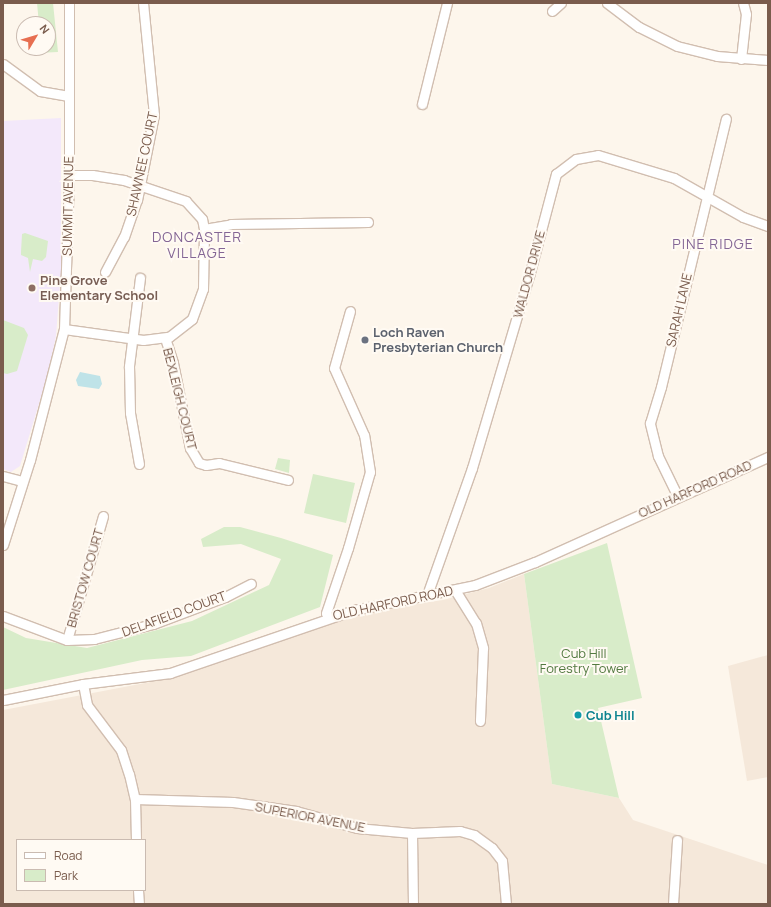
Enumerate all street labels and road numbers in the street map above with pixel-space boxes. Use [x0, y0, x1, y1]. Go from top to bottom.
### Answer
street label: SHAWNEE COURT [123, 110, 161, 218]
street label: SUMMIT AVENUE [59, 156, 77, 256]
street label: WALDOR DRIVE [510, 228, 548, 320]
street label: SARAH LANE [663, 272, 695, 348]
street label: BEXLEIGH COURT [160, 346, 200, 452]
street label: OLD HARFORD ROAD [636, 457, 754, 521]
street label: BRISTOW COURT [63, 527, 107, 629]
street label: OLD HARFORD ROAD [331, 583, 455, 623]
street label: DELAFIELD COURT [120, 588, 228, 640]
street label: SUPERIOR AVENUE [254, 799, 366, 835]

